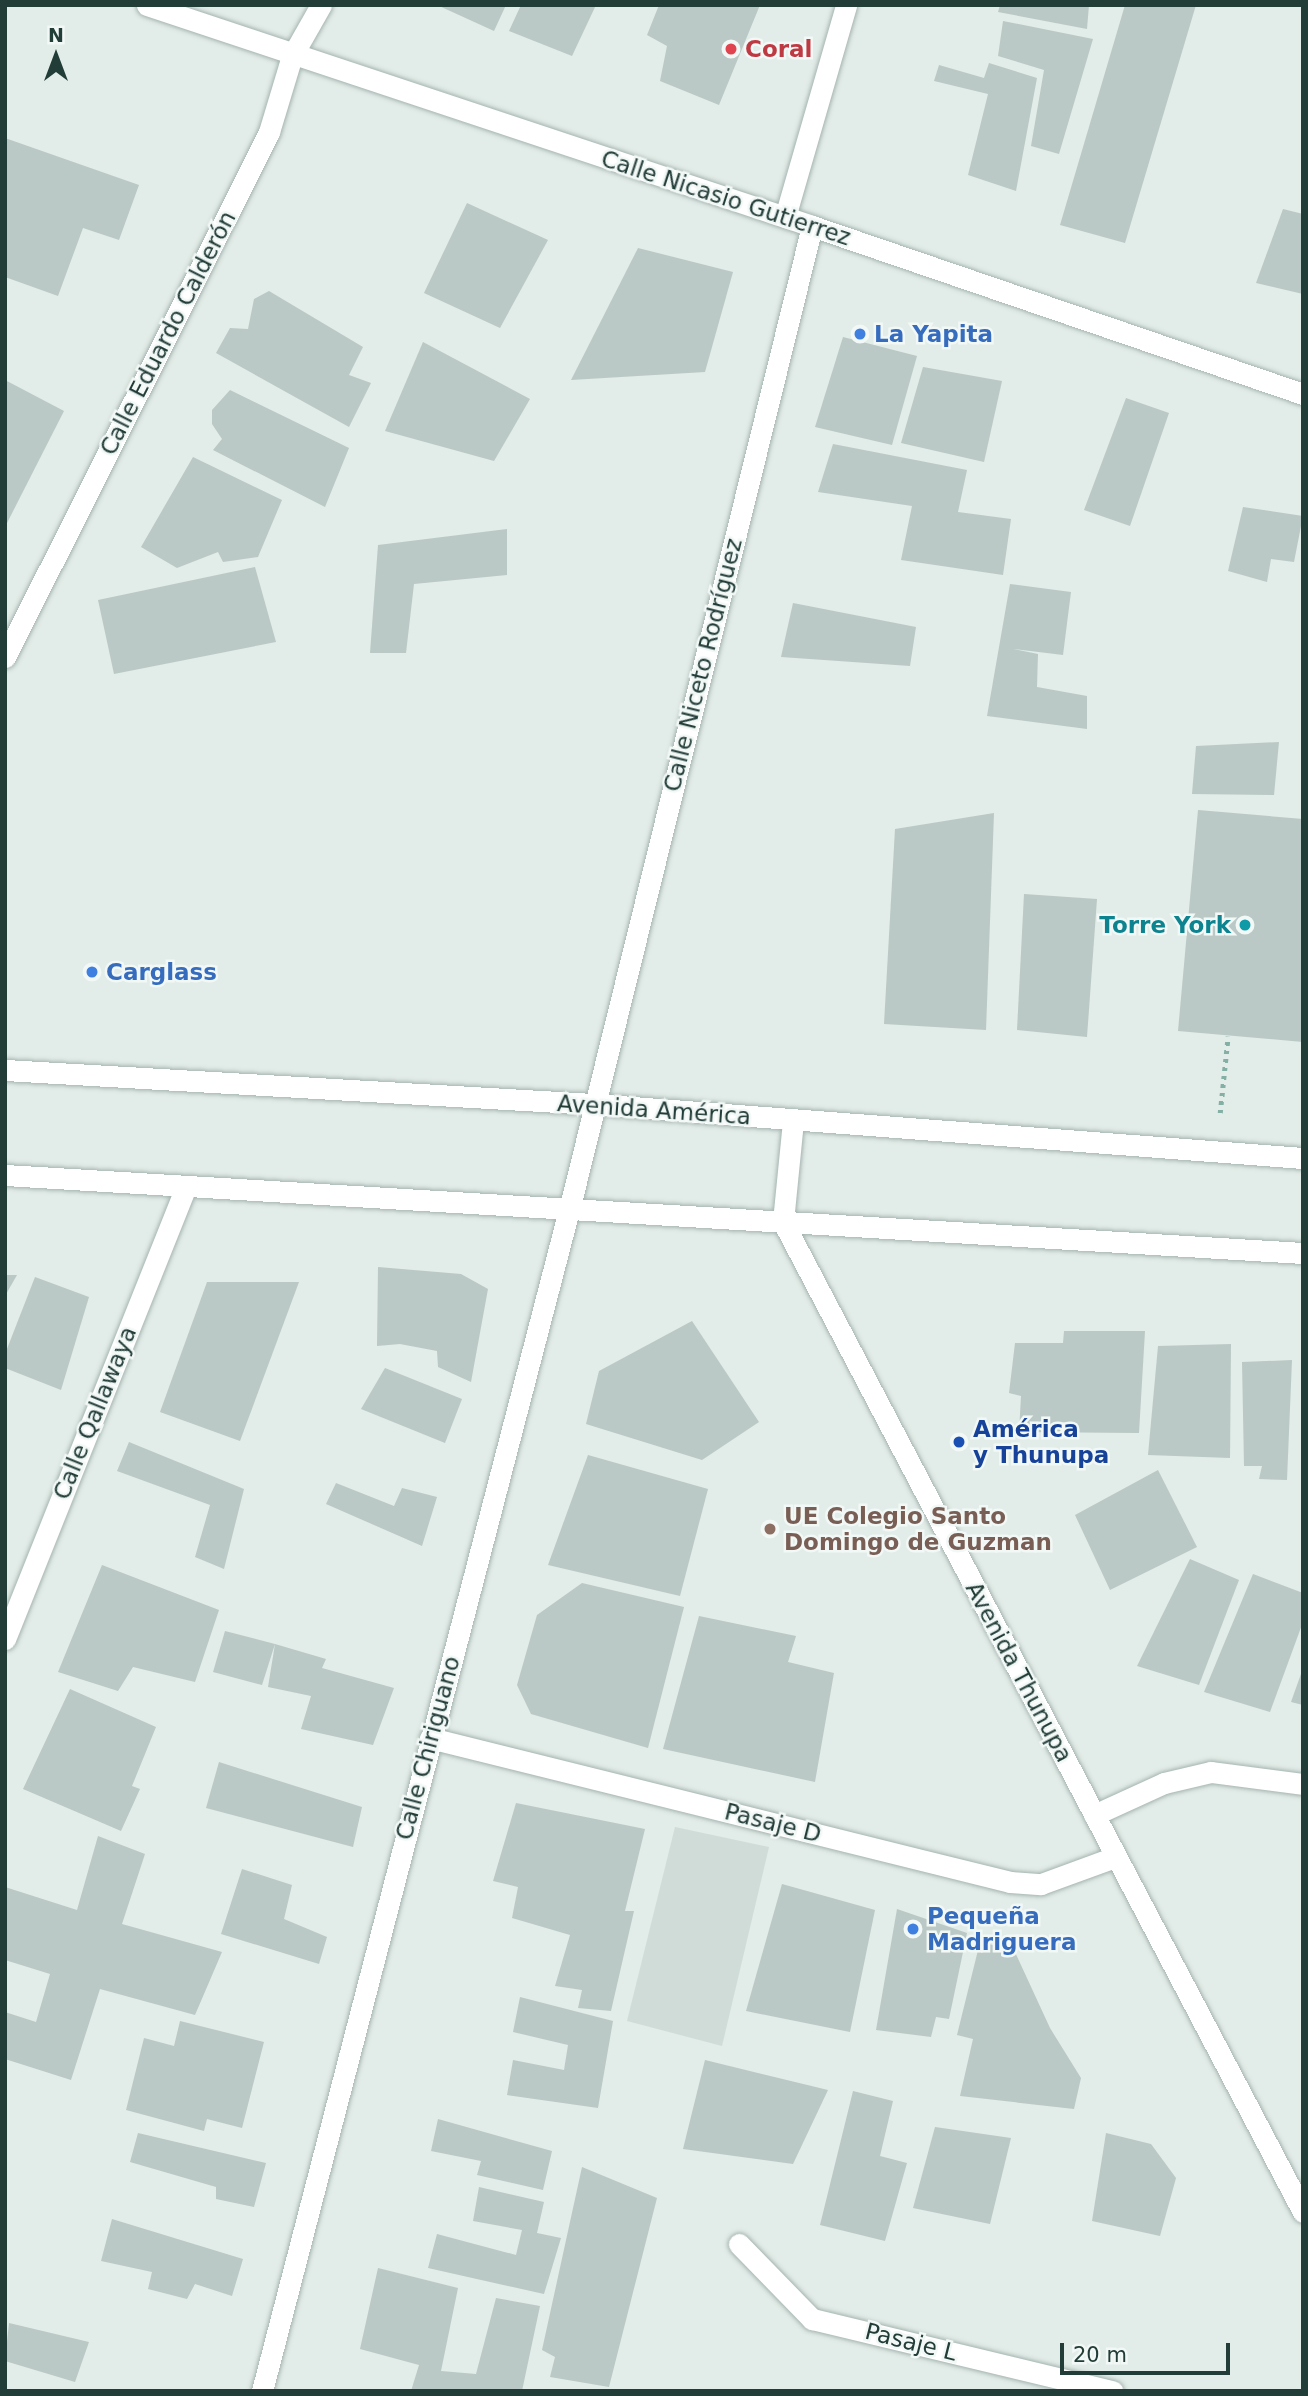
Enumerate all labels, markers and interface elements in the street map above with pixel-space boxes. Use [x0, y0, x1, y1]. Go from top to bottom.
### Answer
north arrow [21, 21, 91, 91]
text: N [48, 24, 64, 46]
place label: Coral [745, 35, 812, 63]
marker: Coral [723, 41, 739, 57]
street label: Calle Nicasio Gutierrez [598, 145, 854, 251]
street label: Calle Eduardo Calderón [94, 206, 242, 460]
place label: La Yapita [874, 320, 993, 348]
marker: La Yapita [852, 326, 868, 342]
street label: Calle Niceto Rodríguez [658, 535, 748, 795]
place label: Torre York [1099, 911, 1231, 939]
marker: Torre York [1237, 917, 1253, 933]
place label: Carglass [106, 958, 217, 986]
marker: Carglass [84, 964, 100, 980]
street label: Avenida América [556, 1089, 752, 1131]
street label: Calle Qallawaya [48, 1322, 142, 1504]
place label: América y Thunupa [973, 1415, 1109, 1469]
marker: América y Thunupa [951, 1434, 967, 1450]
place label: UE Colegio Santo Domingo de Guzman [784, 1502, 1052, 1556]
marker: UE Colegio Santo Domingo de Guzman [762, 1521, 778, 1537]
street label: Avenida Thunupa [960, 1577, 1078, 1767]
street label: Calle Chiriguano [390, 1653, 466, 1843]
street label: Pasaje D [722, 1798, 824, 1848]
place label: Pequeña Madriguera [927, 1902, 1076, 1956]
marker: Pequeña Madriguera [905, 1921, 921, 1937]
street label: Pasaje L [862, 2317, 960, 2367]
scale bar [1063, 2330, 1233, 2374]
text: 20 m [1073, 2343, 1127, 2367]

